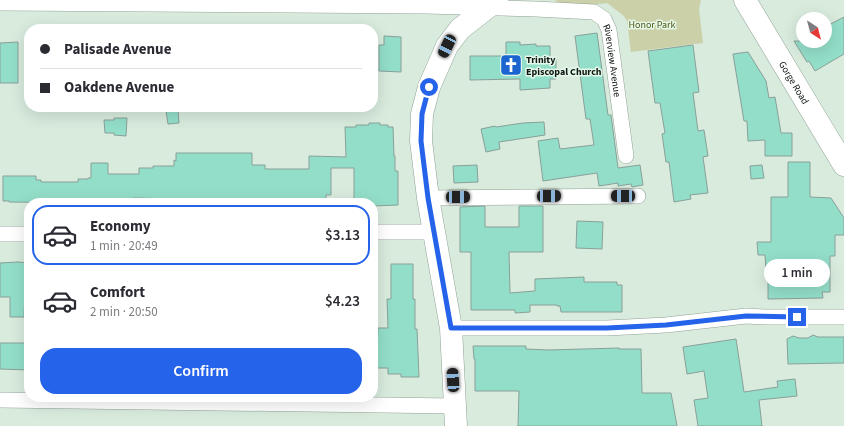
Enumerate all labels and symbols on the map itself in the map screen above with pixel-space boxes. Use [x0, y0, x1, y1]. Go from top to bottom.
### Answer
north arrow [796, 12, 832, 48]
park label: Honor Park [629, 18, 676, 32]
street label: Riverview Avenue [599, 22, 624, 98]
car [436, 33, 458, 59]
church icon: Trinity Episcopal Church [498, 52, 524, 78]
place label: Trinity Episcopal Church [526, 53, 602, 79]
street label: Gorge Road [775, 59, 812, 107]
route start [420, 78, 438, 96]
car [537, 190, 561, 202]
car [611, 190, 635, 202]
car [446, 191, 470, 203]
callout: 1 min [764, 259, 830, 287]
route end [788, 308, 806, 326]
car [446, 368, 460, 392]

